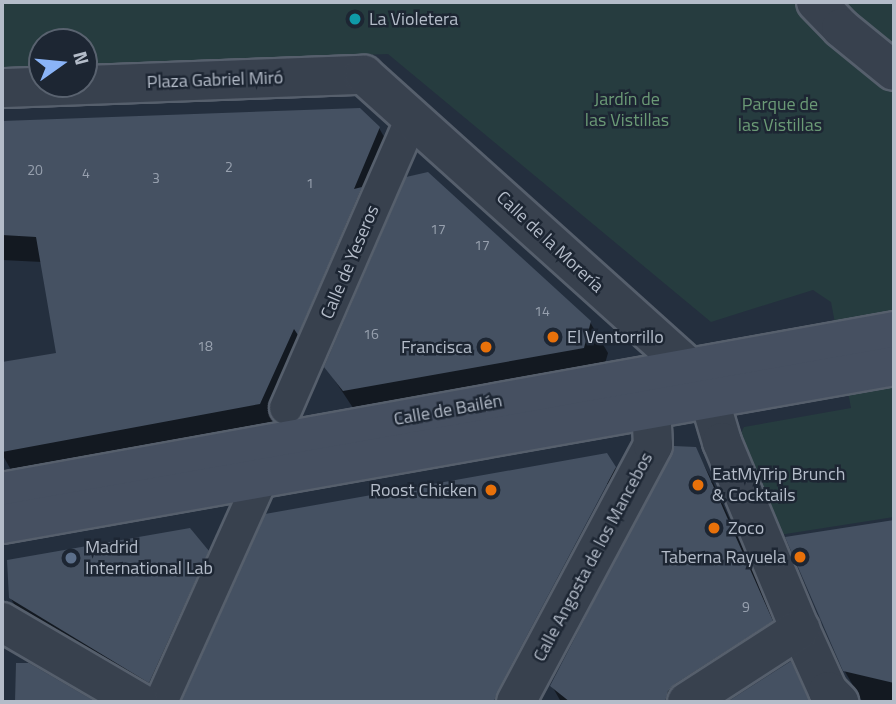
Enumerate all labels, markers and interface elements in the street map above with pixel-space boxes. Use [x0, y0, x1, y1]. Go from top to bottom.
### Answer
place label: La Violetera [369, 8, 458, 30]
marker: La Violetera [347, 11, 363, 27]
north arrow [28, 28, 98, 98]
text: N [66, 48, 98, 68]
street label: Plaza Gabriel Miró [146, 67, 284, 93]
park label: Jardín de las Vistillas [585, 89, 669, 132]
park label: Parque de las Vistillas [738, 94, 822, 136]
house number: 2 [225, 159, 233, 175]
house number: 20 [27, 162, 43, 178]
house number: 4 [82, 165, 90, 181]
house number: 3 [152, 170, 160, 186]
house number: 1 [306, 175, 314, 191]
street label: Calle de la Morería [492, 187, 608, 297]
street label: Calle de Yeseros [316, 202, 384, 322]
house number: 17 [430, 221, 446, 237]
house number: 17 [474, 237, 490, 253]
house number: 14 [534, 303, 550, 319]
house number: 16 [363, 326, 379, 342]
place label: El Ventorrillo [567, 326, 664, 348]
marker: El Ventorrillo [545, 329, 561, 345]
place label: Francisca [401, 336, 472, 358]
house number: 18 [197, 338, 213, 354]
marker: Francisca [478, 339, 494, 355]
street label: Calle de Bailén [392, 390, 504, 430]
street label: Calle Angosta de los Mancebos [529, 449, 657, 665]
place label: EatMyTrip Brunch & Cocktails [712, 464, 845, 506]
marker: EatMyTrip Brunch & Cocktails [690, 477, 706, 493]
place label: Roost Chicken [370, 479, 477, 501]
marker: Roost Chicken [483, 482, 499, 498]
place label: Zoco [728, 517, 764, 539]
marker: Zoco [706, 520, 722, 536]
place label: Madrid International Lab [85, 537, 213, 580]
place label: Taberna Rayuela [661, 546, 786, 568]
marker: Taberna Rayuela [792, 549, 808, 565]
marker: Madrid International Lab [63, 550, 79, 566]
house number: 9 [742, 599, 750, 615]

